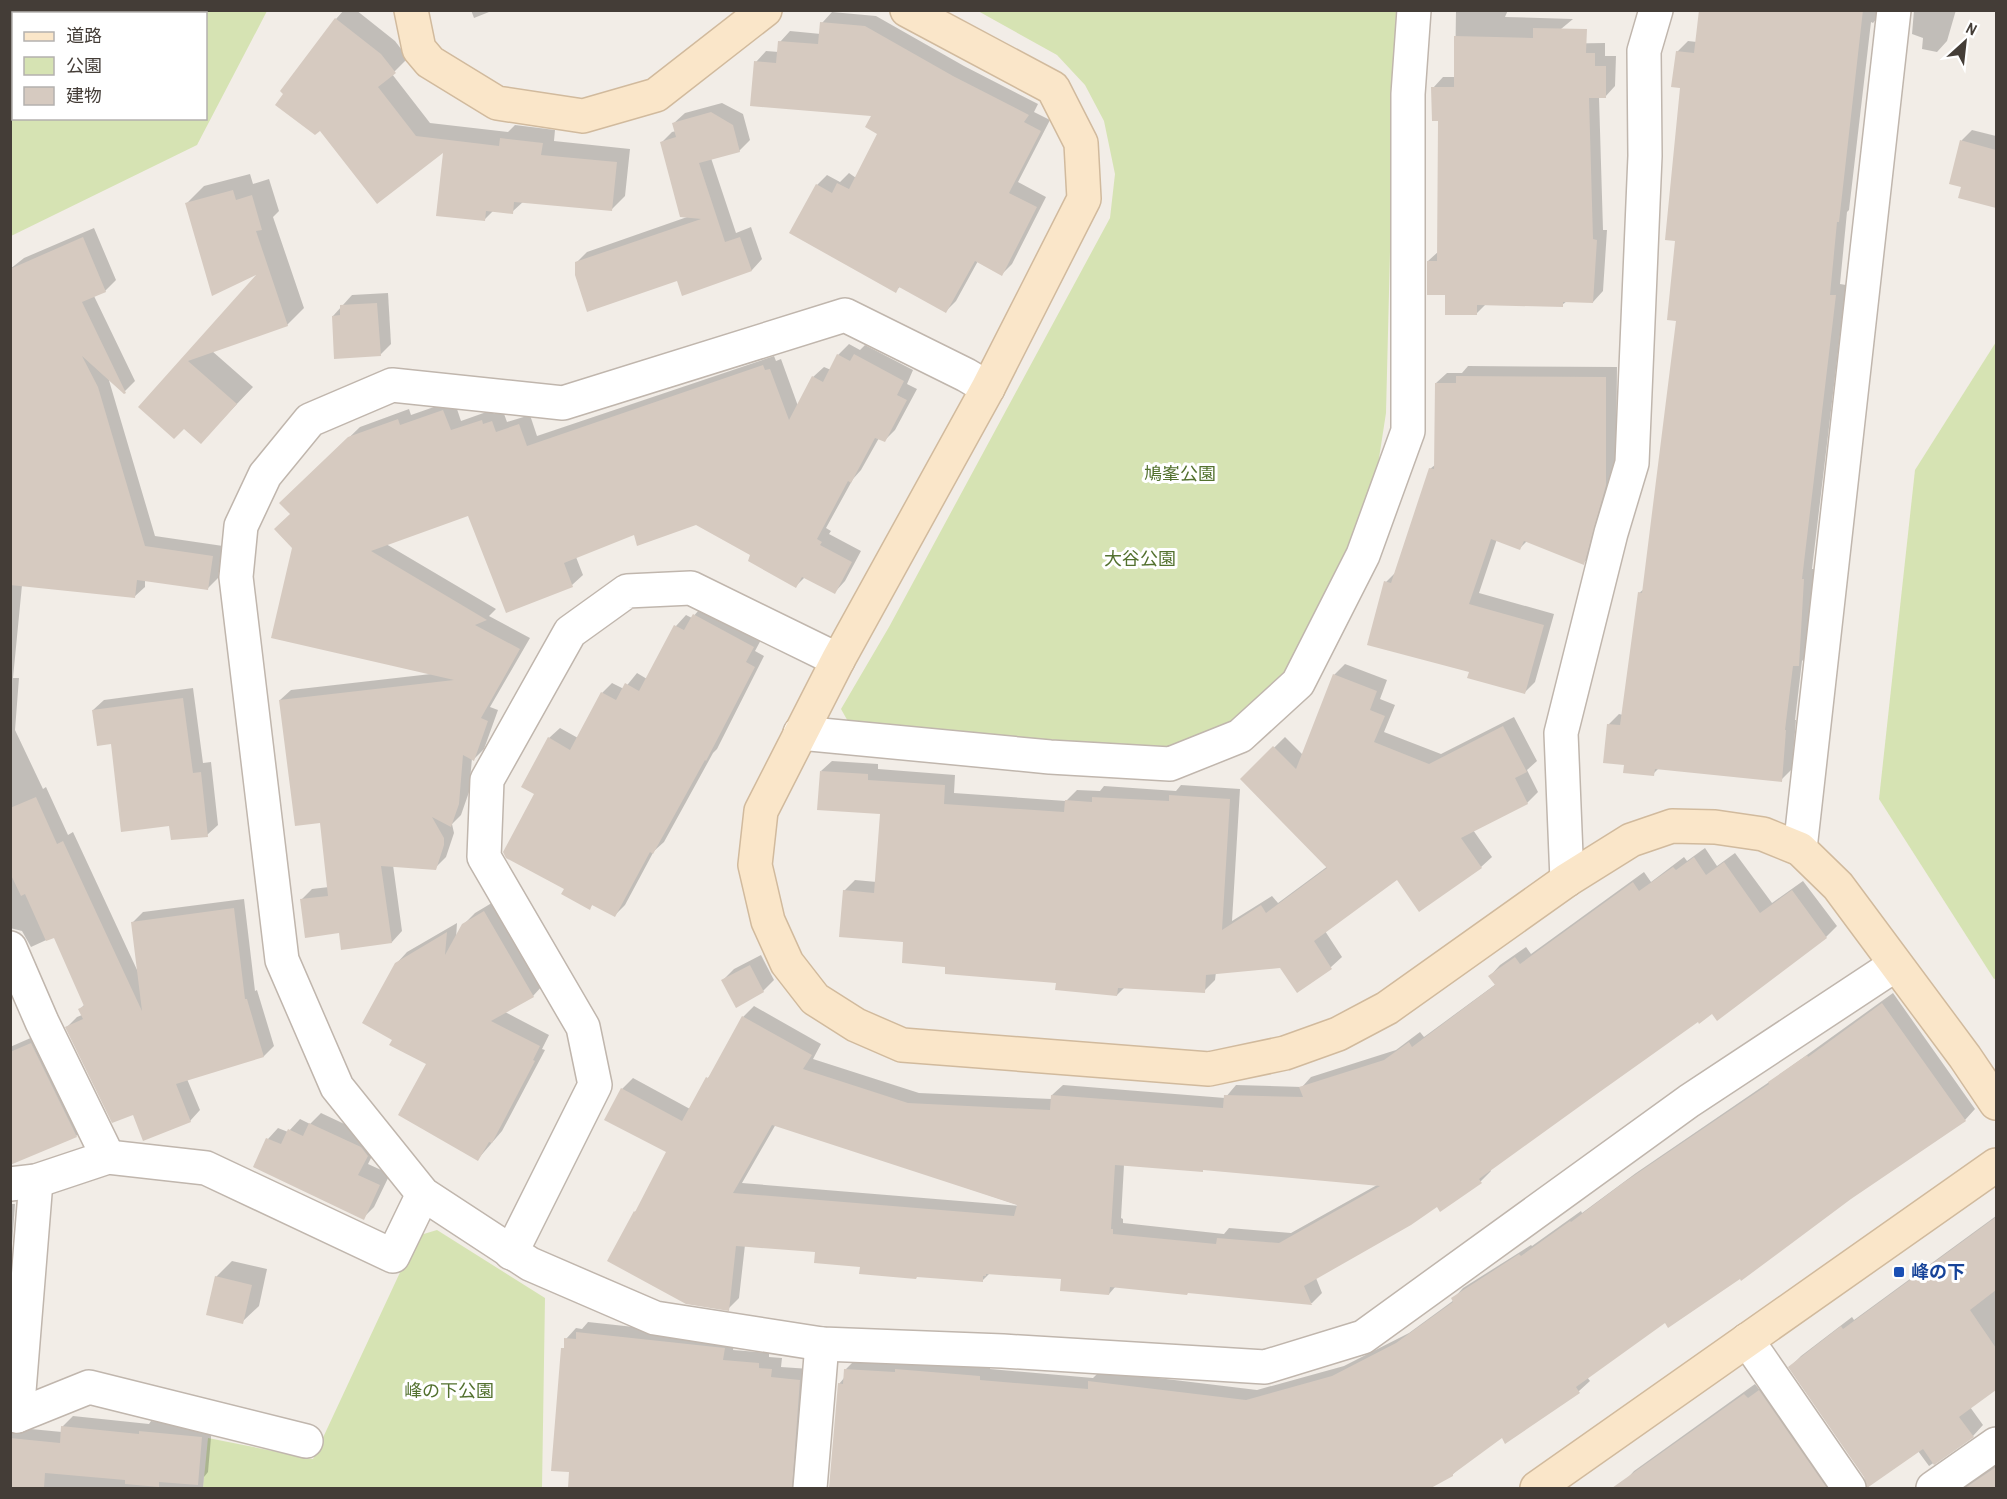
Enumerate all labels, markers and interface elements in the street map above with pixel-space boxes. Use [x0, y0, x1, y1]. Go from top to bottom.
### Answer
legend [12, 12, 207, 120]
north arrow [1935, 12, 1995, 72]
text: N [1963, 17, 1981, 41]
text: 道路 [66, 23, 102, 48]
text: 公園 [66, 53, 102, 78]
text: 建物 [66, 83, 102, 108]
park label: 鳩峯公園 [1144, 461, 1216, 486]
park label: 大谷公園 [1104, 546, 1176, 571]
place label: 峰の下 [1911, 1259, 1965, 1284]
marker: 峰の下 [1892, 1265, 1906, 1279]
park label: 峰の下公園 [404, 1378, 494, 1403]

